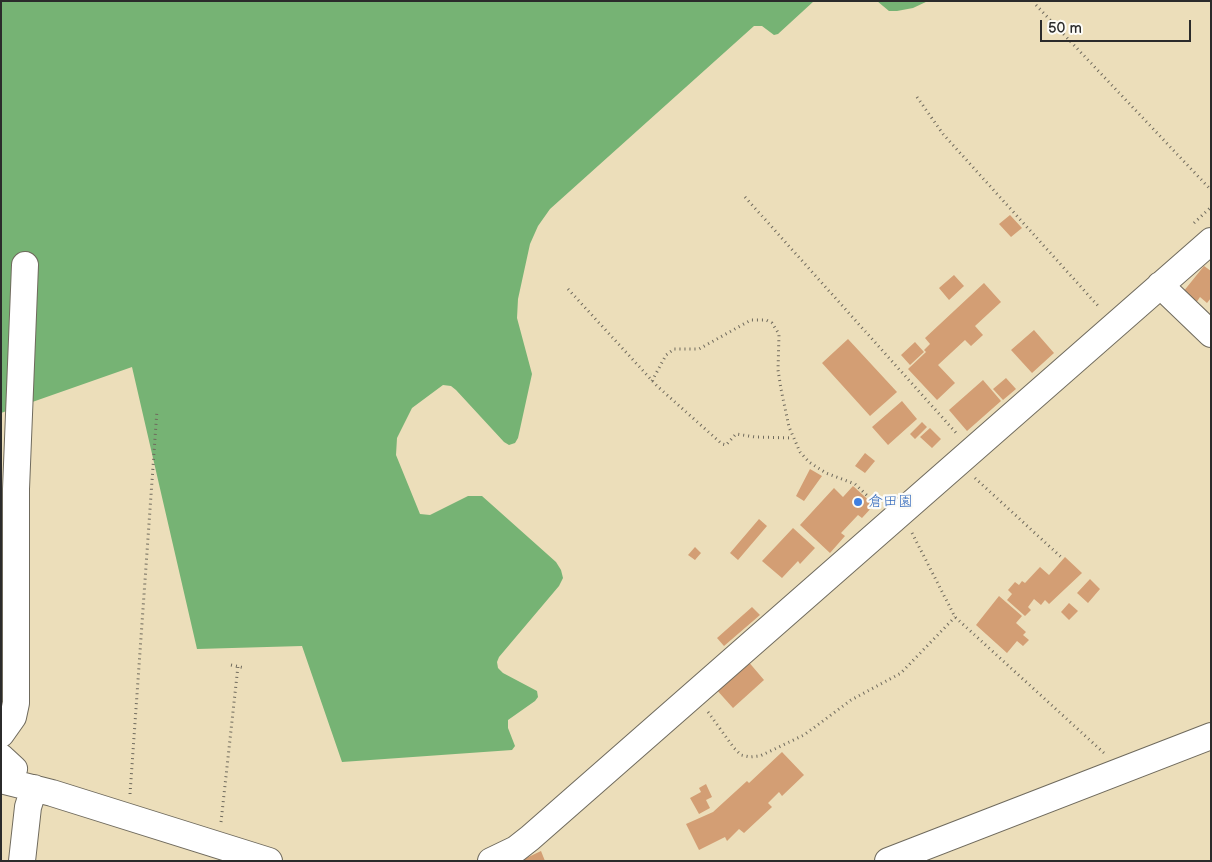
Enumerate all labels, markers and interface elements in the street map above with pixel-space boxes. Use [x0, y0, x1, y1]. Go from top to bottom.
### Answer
scale bar [1042, 10, 1193, 42]
text: 50 m [1048, 19, 1082, 38]
place label: 倉田園 [868, 493, 913, 511]
marker: 倉田園 [852, 496, 864, 508]

